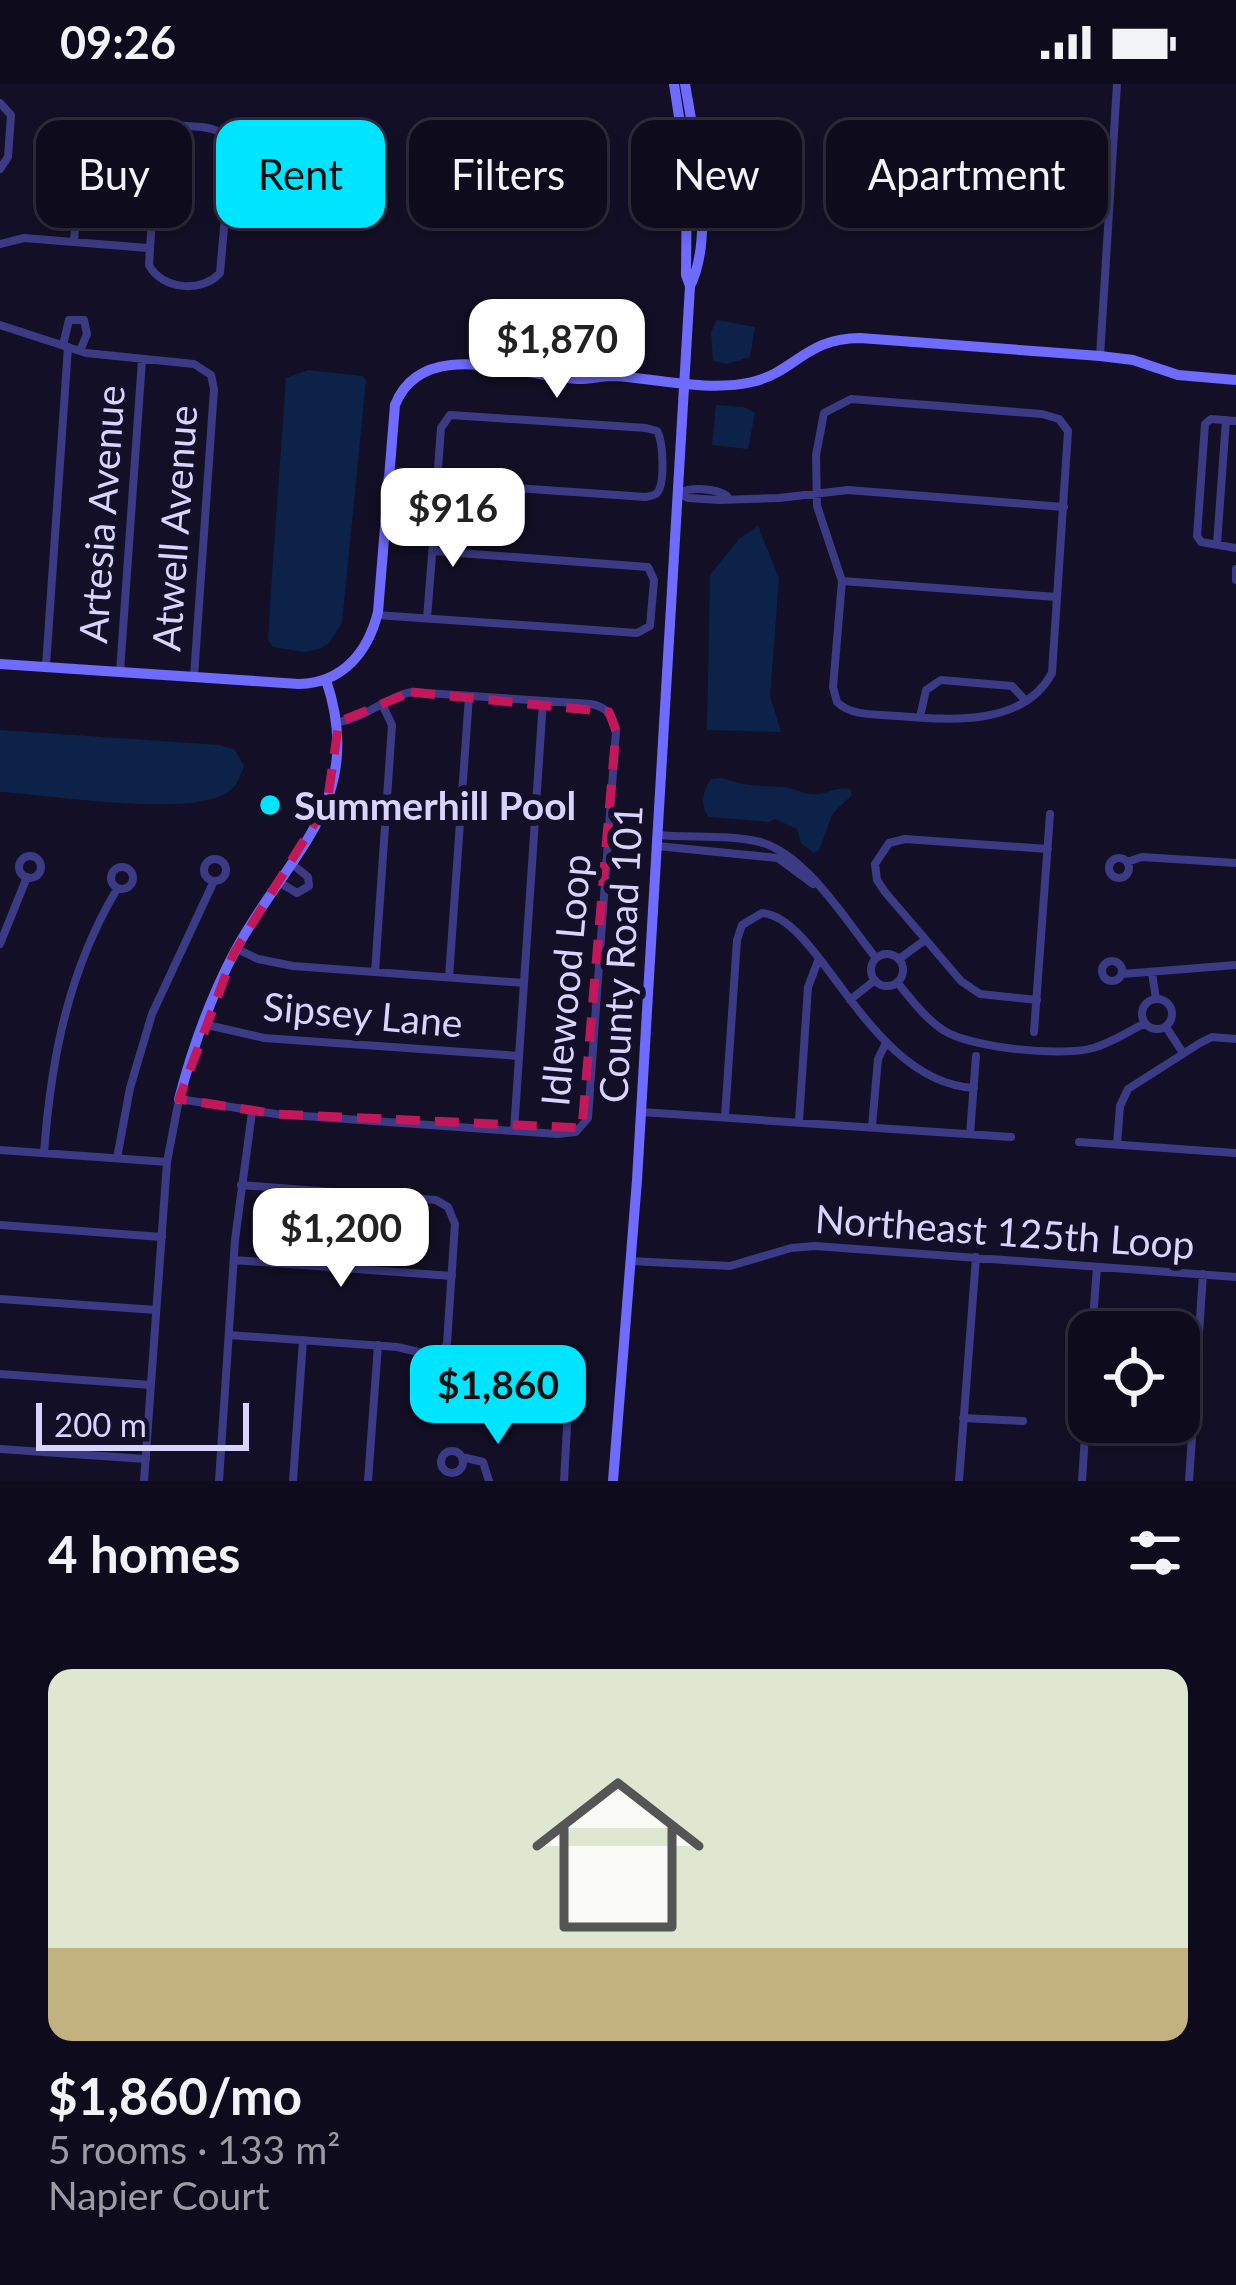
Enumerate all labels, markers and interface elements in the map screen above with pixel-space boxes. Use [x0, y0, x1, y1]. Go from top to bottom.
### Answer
text: 09:26 [60, 15, 176, 69]
chip: Buy [36, 120, 192, 228]
chip: Rent [216, 120, 385, 228]
chip: Filters [409, 120, 607, 228]
chip: New [631, 120, 802, 228]
chip: Apartment [826, 120, 1108, 228]
pin: $1,870 [459, 299, 655, 401]
text: $1,870 [496, 315, 618, 361]
street label: Artesia Avenue [69, 383, 133, 645]
street label: Atwell Avenue [142, 404, 206, 652]
pin: $916 [382, 468, 524, 570]
text: $916 [408, 484, 498, 530]
place label: Summerhill Pool [294, 782, 576, 828]
marker: Summerhill Pool [257, 792, 283, 818]
street label: County Road 101 [589, 804, 651, 1104]
street label: Idlewood Loop [531, 852, 599, 1108]
street label: Sipsey Lane [261, 982, 465, 1046]
pin: $1,200 [243, 1188, 439, 1290]
street label: Northeast 125th Loop [814, 1195, 1196, 1267]
text: $1,200 [280, 1204, 402, 1250]
map controls [1068, 1311, 1200, 1443]
button: locate [1068, 1311, 1200, 1443]
pin: $1,860 [400, 1345, 596, 1447]
text: $1,860 [437, 1361, 559, 1407]
scale bar [36, 1397, 249, 1450]
text: 200 m [54, 1404, 147, 1444]
icon: filters [1122, 1520, 1188, 1586]
text: 4 homes [48, 1523, 240, 1584]
icon: home [510, 1747, 726, 1963]
text: $1,860/mo [48, 2065, 302, 2126]
text: 5 rooms · 133 m² [48, 2126, 340, 2172]
text: Napier Court [48, 2172, 269, 2218]

